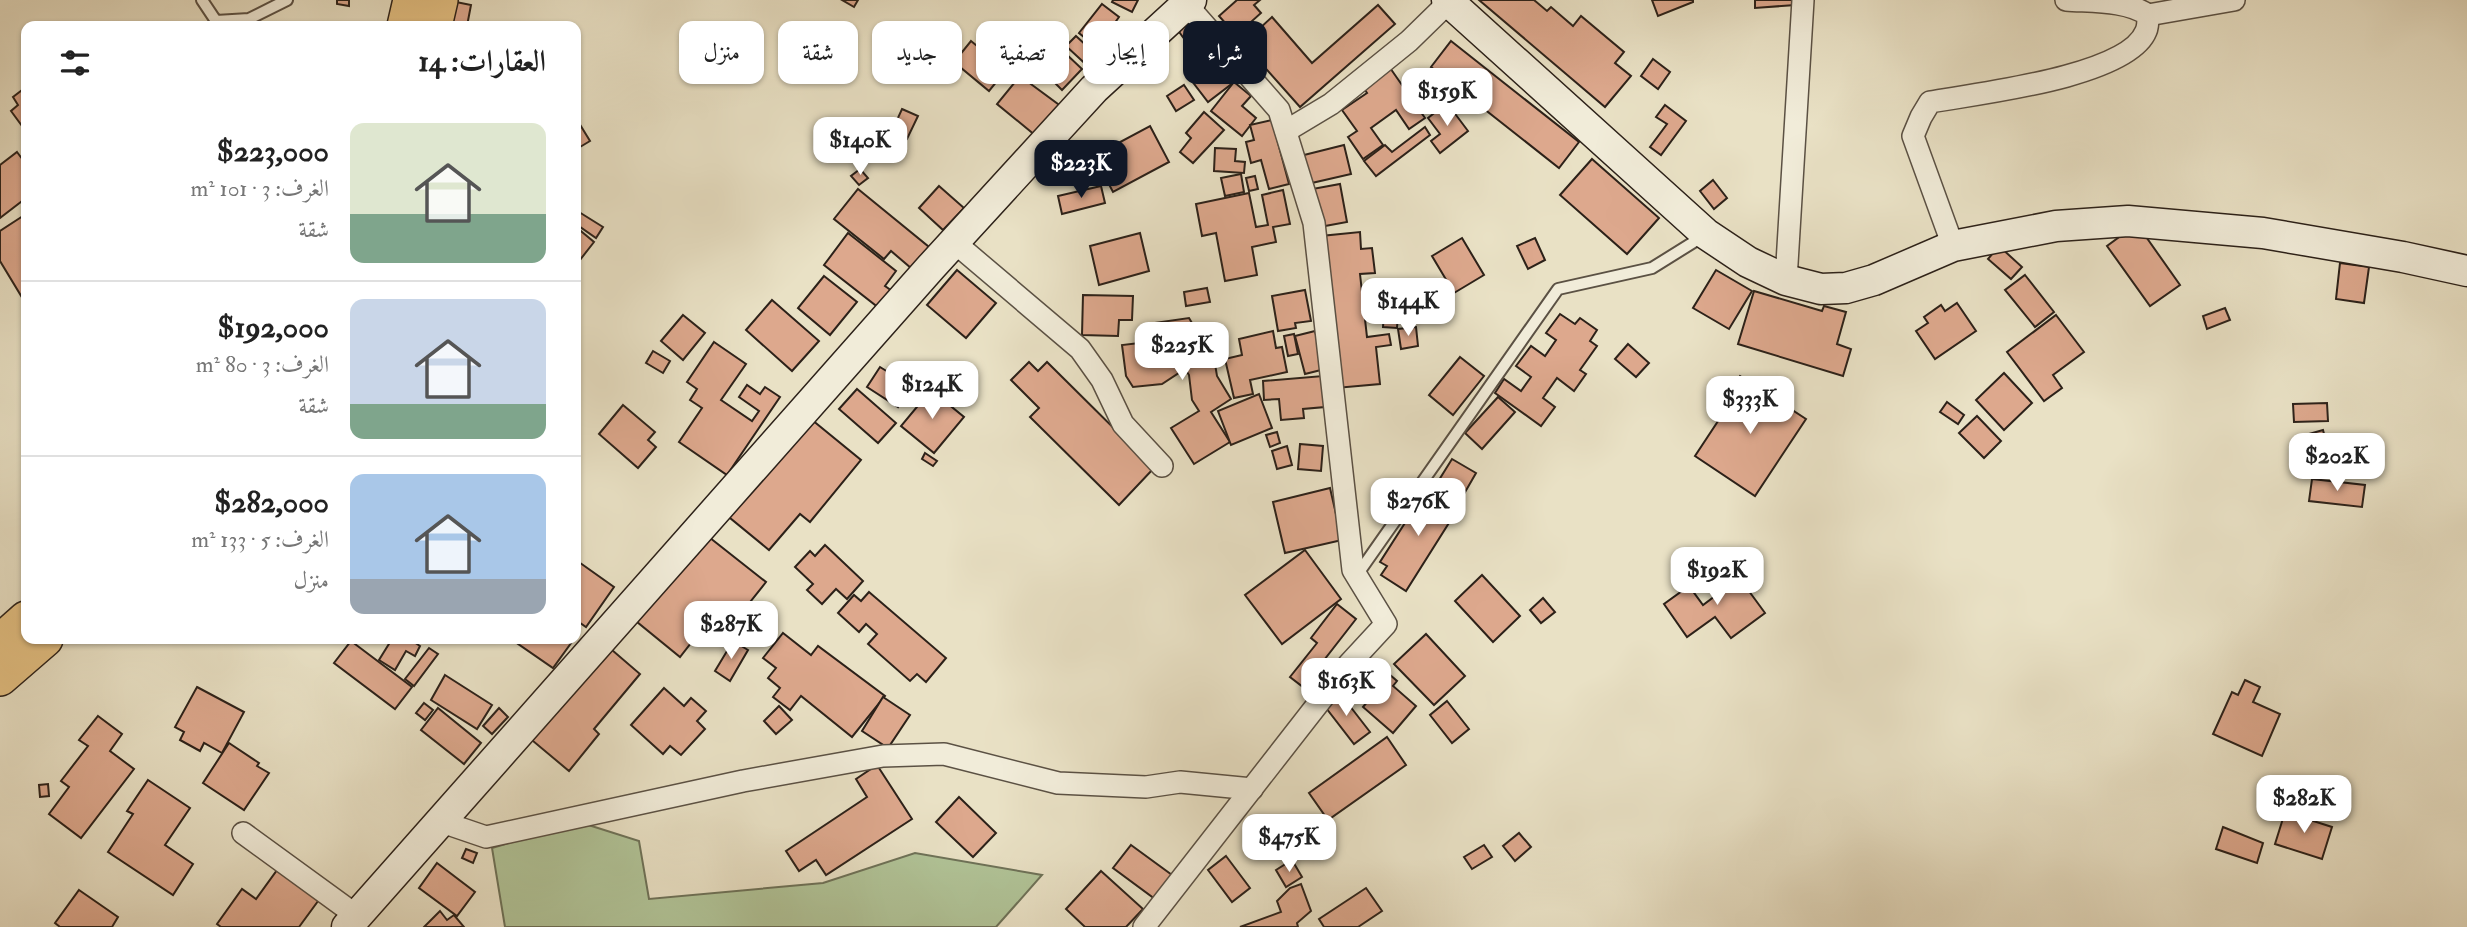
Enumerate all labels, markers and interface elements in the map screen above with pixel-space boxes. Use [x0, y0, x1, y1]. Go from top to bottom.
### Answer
chip: منزل [679, 21, 764, 84]
chip: شقة [778, 21, 858, 84]
chip: جديد [872, 21, 962, 84]
chip: تصفية [976, 21, 1069, 84]
chip: إيجار [1083, 21, 1169, 84]
chip: شراء [1183, 21, 1267, 84]
text: العقارات: 14 [418, 43, 546, 80]
icon: filters [56, 44, 94, 82]
pin: $159K [1398, 68, 1496, 128]
text: $159K [1417, 76, 1477, 105]
pin: $140K [811, 118, 909, 177]
text: $140K [829, 125, 891, 154]
text: $223,000 [217, 133, 329, 170]
pin: $223K [1032, 140, 1130, 200]
text: $223K [1050, 148, 1112, 177]
icon: home [406, 151, 490, 235]
text: الغرف: 3 · 101 m² [190, 174, 329, 203]
text: شقة [299, 215, 329, 244]
pin: $144K [1359, 278, 1457, 338]
text: $144K [1377, 286, 1439, 315]
text: $192,000 [218, 309, 329, 346]
pin: $225K [1133, 322, 1231, 382]
icon: home [406, 327, 490, 411]
text: $225K [1151, 330, 1213, 359]
text: الغرف: 3 · 80 m² [196, 350, 329, 379]
pin: $124K [883, 362, 981, 421]
text: $124K [901, 369, 963, 398]
pin: $333K [1701, 376, 1799, 436]
text: $333K [1722, 384, 1778, 413]
text: شقة [299, 391, 329, 420]
pin: $202K [2288, 434, 2386, 493]
text: $202K [2305, 441, 2369, 470]
pin: $276K [1369, 478, 1467, 538]
text: $282,000 [214, 484, 329, 521]
text: $276K [1387, 486, 1449, 515]
icon: home [406, 502, 490, 586]
text: الغرف: 5 · 133 m² [191, 525, 329, 554]
pin: $192K [1668, 548, 1766, 607]
text: $192K [1687, 555, 1747, 584]
text: منزل [294, 566, 329, 595]
pin: $287K [682, 602, 780, 661]
text: $287K [700, 609, 762, 638]
pin: $163K [1297, 658, 1395, 718]
text: $163K [1317, 666, 1375, 695]
pin: $282K [2255, 776, 2353, 835]
text: $282K [2272, 783, 2336, 812]
pin: $475K [1240, 814, 1338, 874]
text: $475K [1258, 822, 1320, 851]

